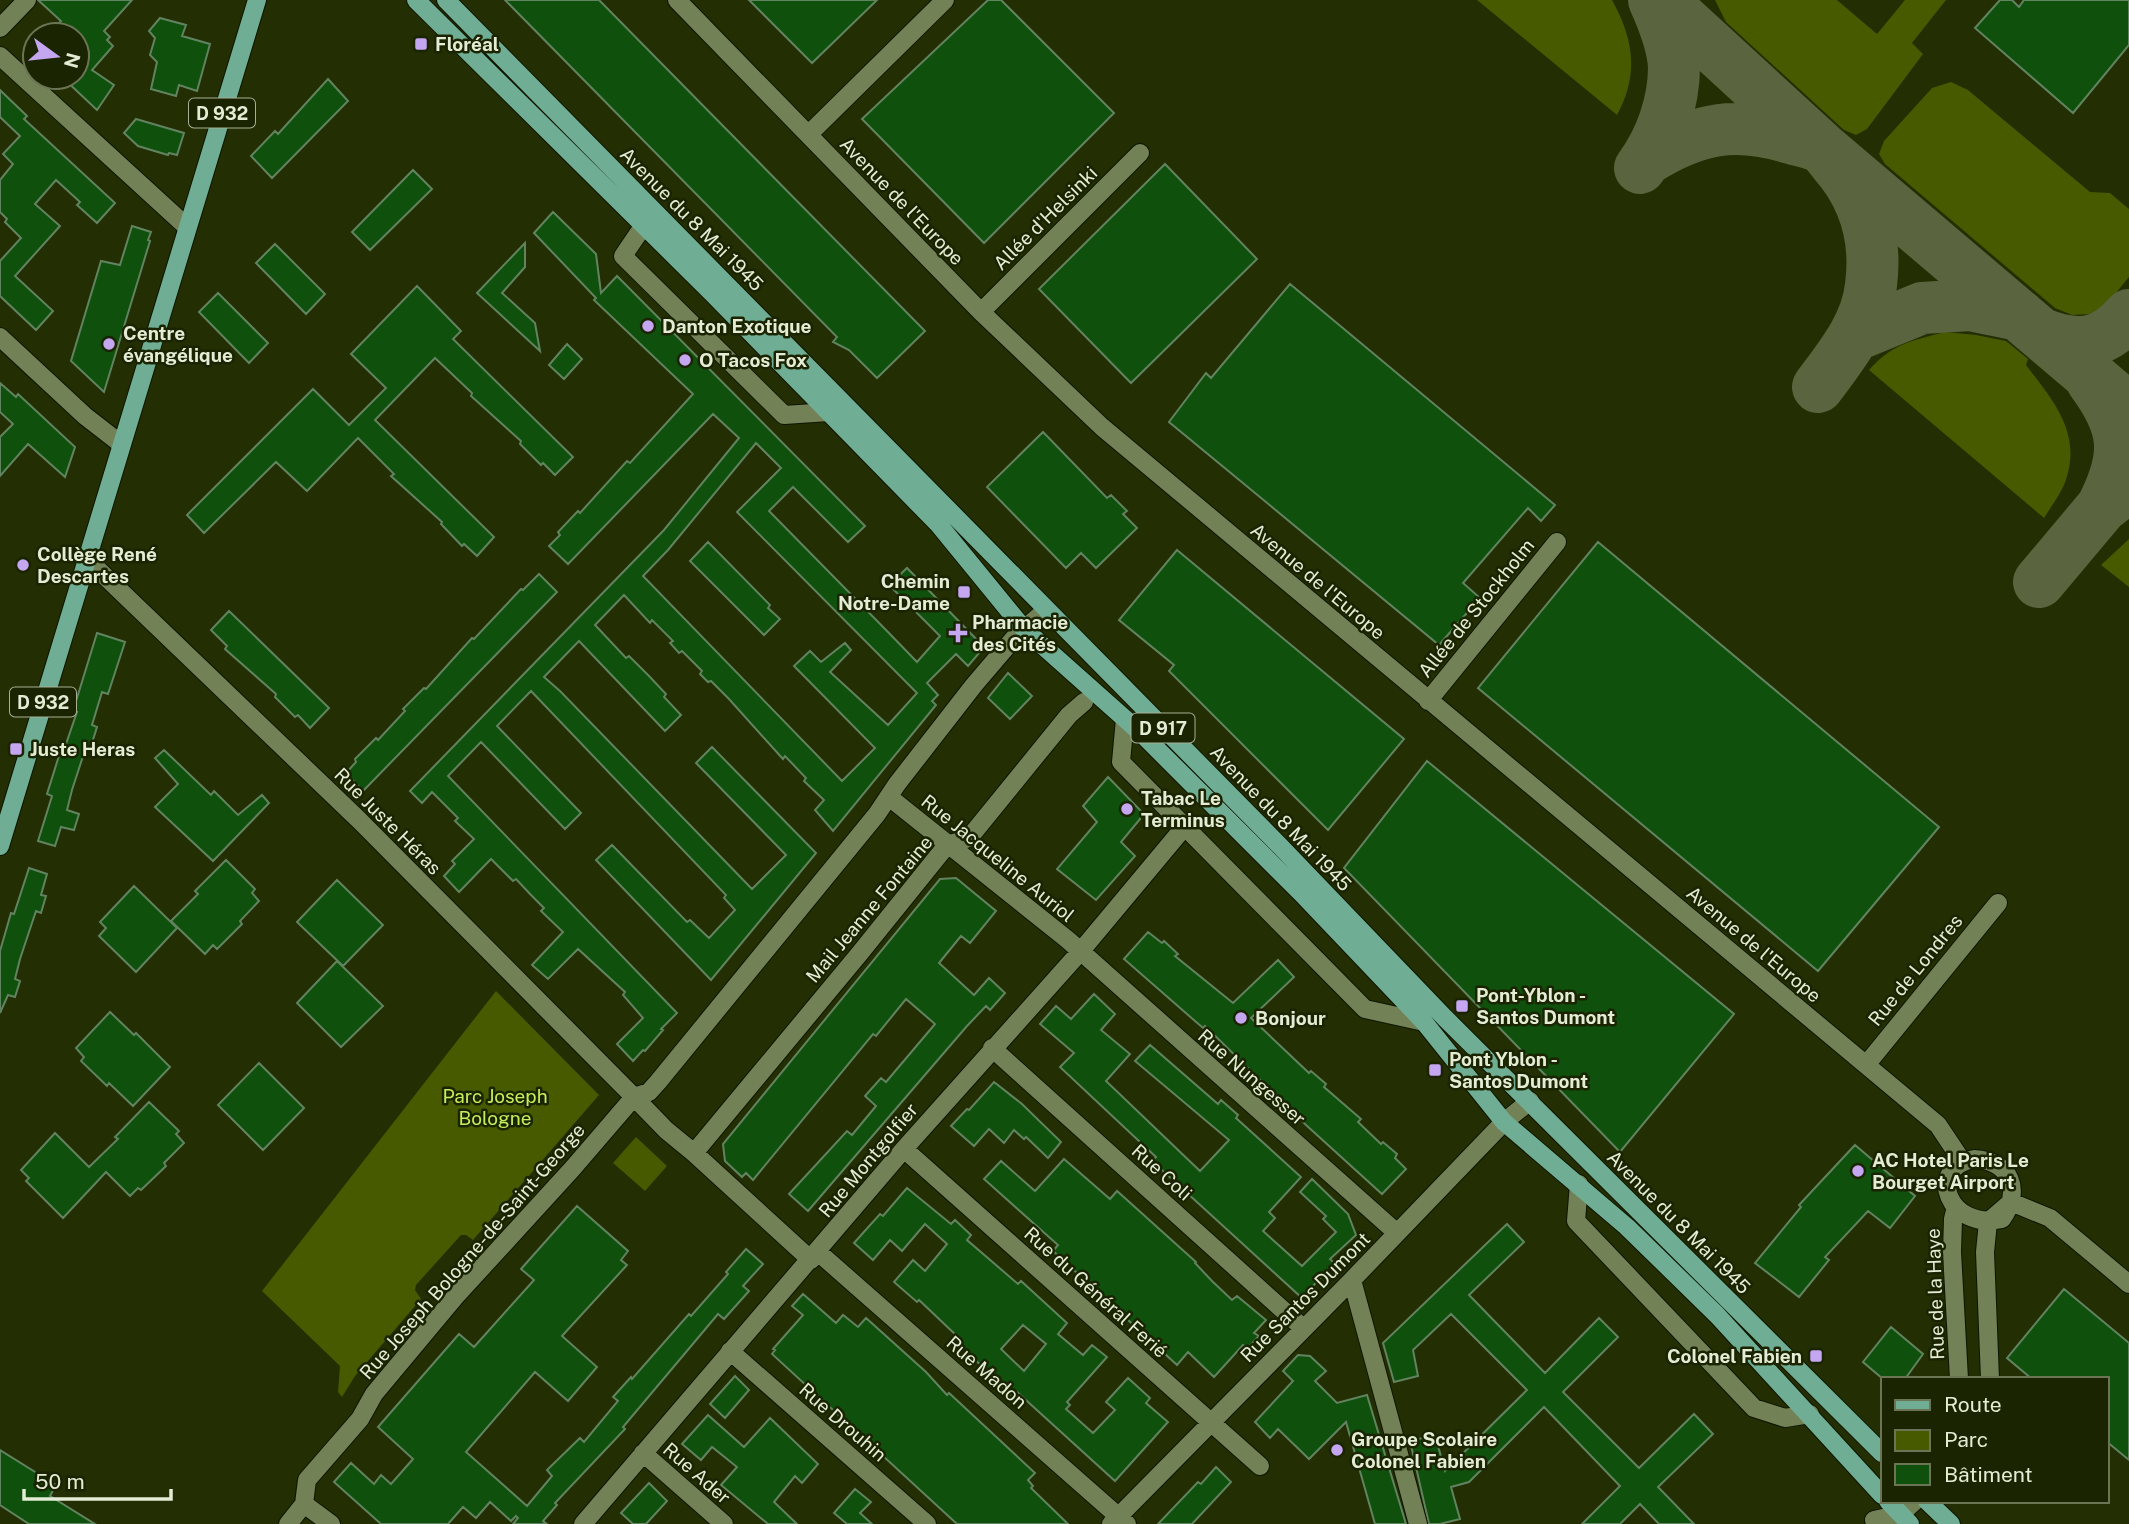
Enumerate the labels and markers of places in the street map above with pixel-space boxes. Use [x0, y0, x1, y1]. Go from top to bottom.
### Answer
place label: Floréal [435, 33, 499, 55]
marker: Floréal [413, 36, 429, 52]
place label: Danton Exotique [662, 315, 812, 337]
marker: Danton Exotique [640, 318, 656, 334]
place label: Centre évangélique [123, 322, 233, 366]
marker: Centre évangélique [101, 336, 117, 352]
place label: O Tacos Fox [699, 349, 807, 371]
marker: O Tacos Fox [677, 352, 693, 368]
place label: Collège René Descartes [37, 543, 157, 587]
marker: Collège René Descartes [15, 557, 31, 573]
place label: Chemin Notre-Dame [838, 570, 950, 614]
marker: Chemin Notre-Dame [956, 584, 972, 600]
place label: Pharmacie des Cités [972, 611, 1068, 655]
marker: Pharmacie des Cités [950, 625, 966, 641]
place label: Juste Heras [30, 738, 135, 760]
marker: Juste Heras [8, 741, 24, 757]
place label: Tabac Le Terminus [1141, 787, 1225, 831]
marker: Tabac Le Terminus [1119, 801, 1135, 817]
place label: Pont-Yblon - Santos Dumont [1476, 984, 1615, 1028]
marker: Pont-Yblon - Santos Dumont [1454, 998, 1470, 1014]
place label: Bonjour [1255, 1007, 1326, 1029]
marker: Bonjour [1233, 1010, 1249, 1026]
place label: Pont Yblon - Santos Dumont [1449, 1048, 1588, 1092]
marker: Pont Yblon - Santos Dumont [1427, 1062, 1443, 1078]
place label: AC Hotel Paris Le Bourget Airport [1872, 1149, 2029, 1193]
marker: AC Hotel Paris Le Bourget Airport [1850, 1163, 1866, 1179]
place label: Colonel Fabien [1667, 1345, 1802, 1367]
marker: Colonel Fabien [1808, 1348, 1824, 1364]
place label: Groupe Scolaire Colonel Fabien [1351, 1428, 1497, 1472]
marker: Groupe Scolaire Colonel Fabien [1329, 1442, 1345, 1458]

